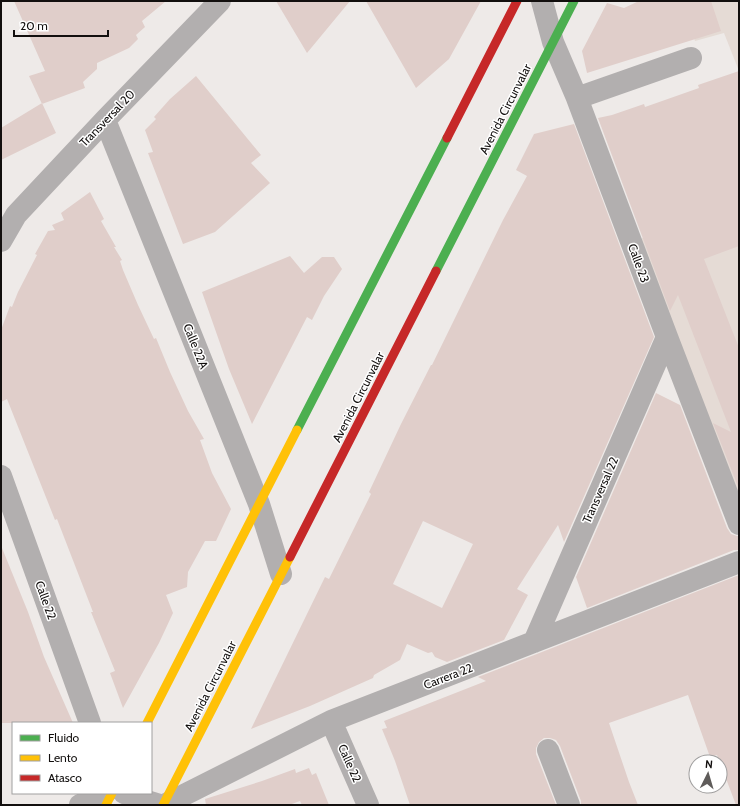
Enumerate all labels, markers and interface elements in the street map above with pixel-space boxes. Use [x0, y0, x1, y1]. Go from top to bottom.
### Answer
scale bar [14, 12, 108, 38]
text: 20 m [20, 18, 48, 33]
street label: Avenida Circunvalar [476, 61, 534, 157]
street label: Transversal 20 [76, 86, 138, 150]
street label: Calle 23 [625, 241, 653, 285]
street label: Calle 22A [180, 321, 212, 371]
street label: Avenida Circunvalar [329, 349, 387, 445]
street label: Transversal 22 [579, 454, 621, 526]
street label: Calle 22 [32, 579, 60, 621]
street label: Avenida Circunvalar [181, 638, 239, 734]
street label: Carrera 22 [421, 660, 475, 692]
legend [12, 722, 152, 794]
text: Fluido [48, 730, 80, 745]
street label: Calle 22 [335, 742, 365, 784]
text: Lento [48, 750, 78, 765]
north arrow [688, 754, 728, 794]
text: N [704, 757, 713, 771]
text: Atasco [48, 770, 82, 785]

